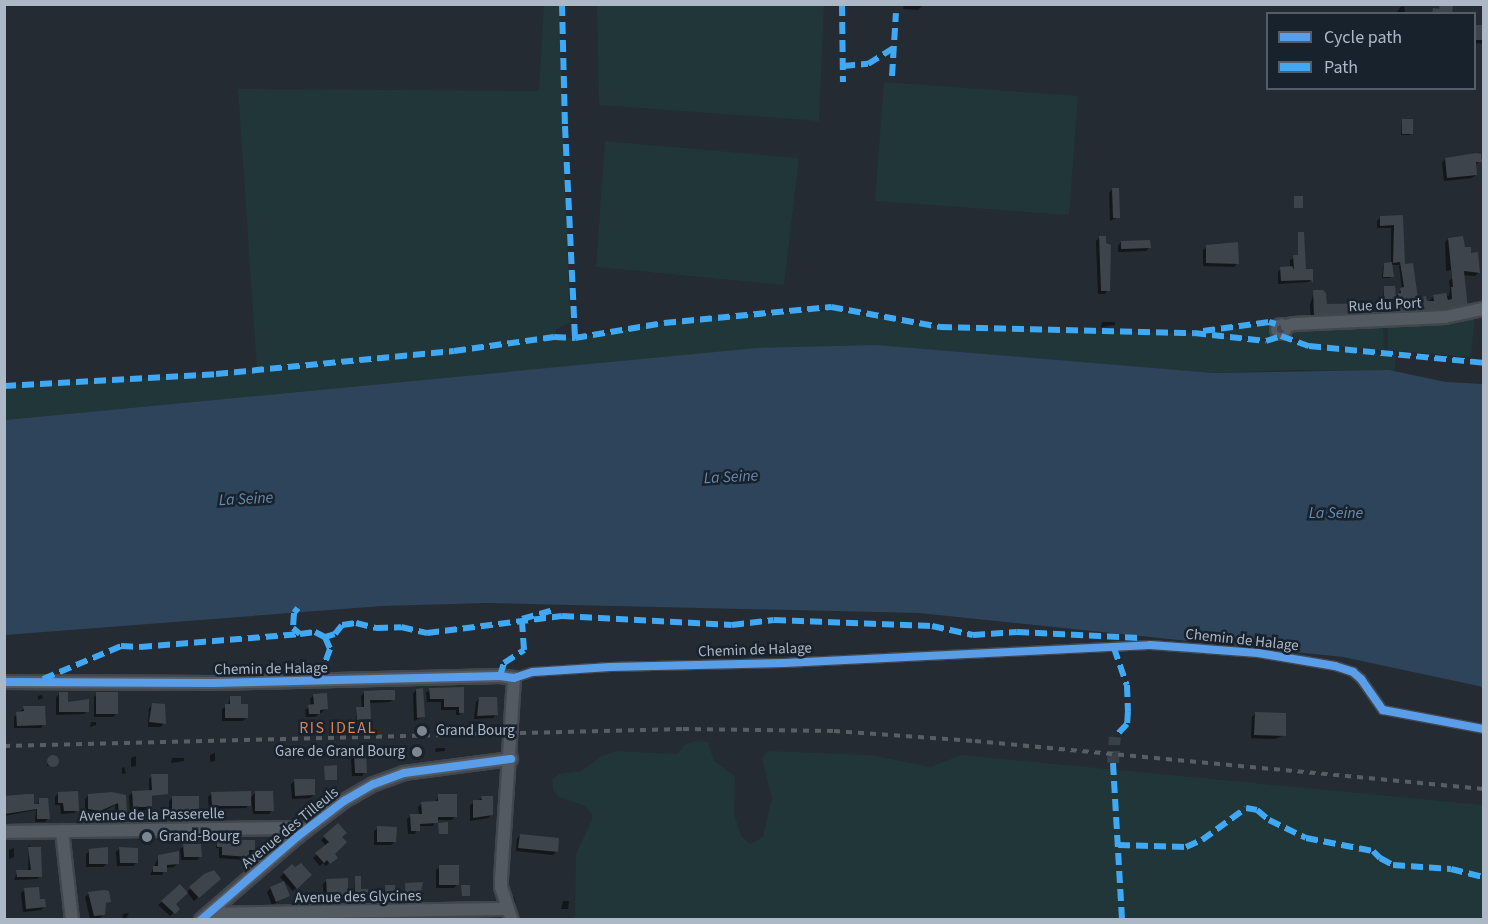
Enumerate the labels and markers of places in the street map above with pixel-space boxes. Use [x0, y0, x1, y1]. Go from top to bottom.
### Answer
marker: Grand Bourg [413, 722, 431, 740]
place label: Grand Bourg [436, 722, 515, 740]
place label: Gare de Grand Bourg [275, 743, 405, 761]
marker: Gare de Grand Bourg [410, 745, 424, 759]
place label: Grand-Bourg [159, 828, 240, 846]
marker: Grand-Bourg [140, 830, 154, 844]

